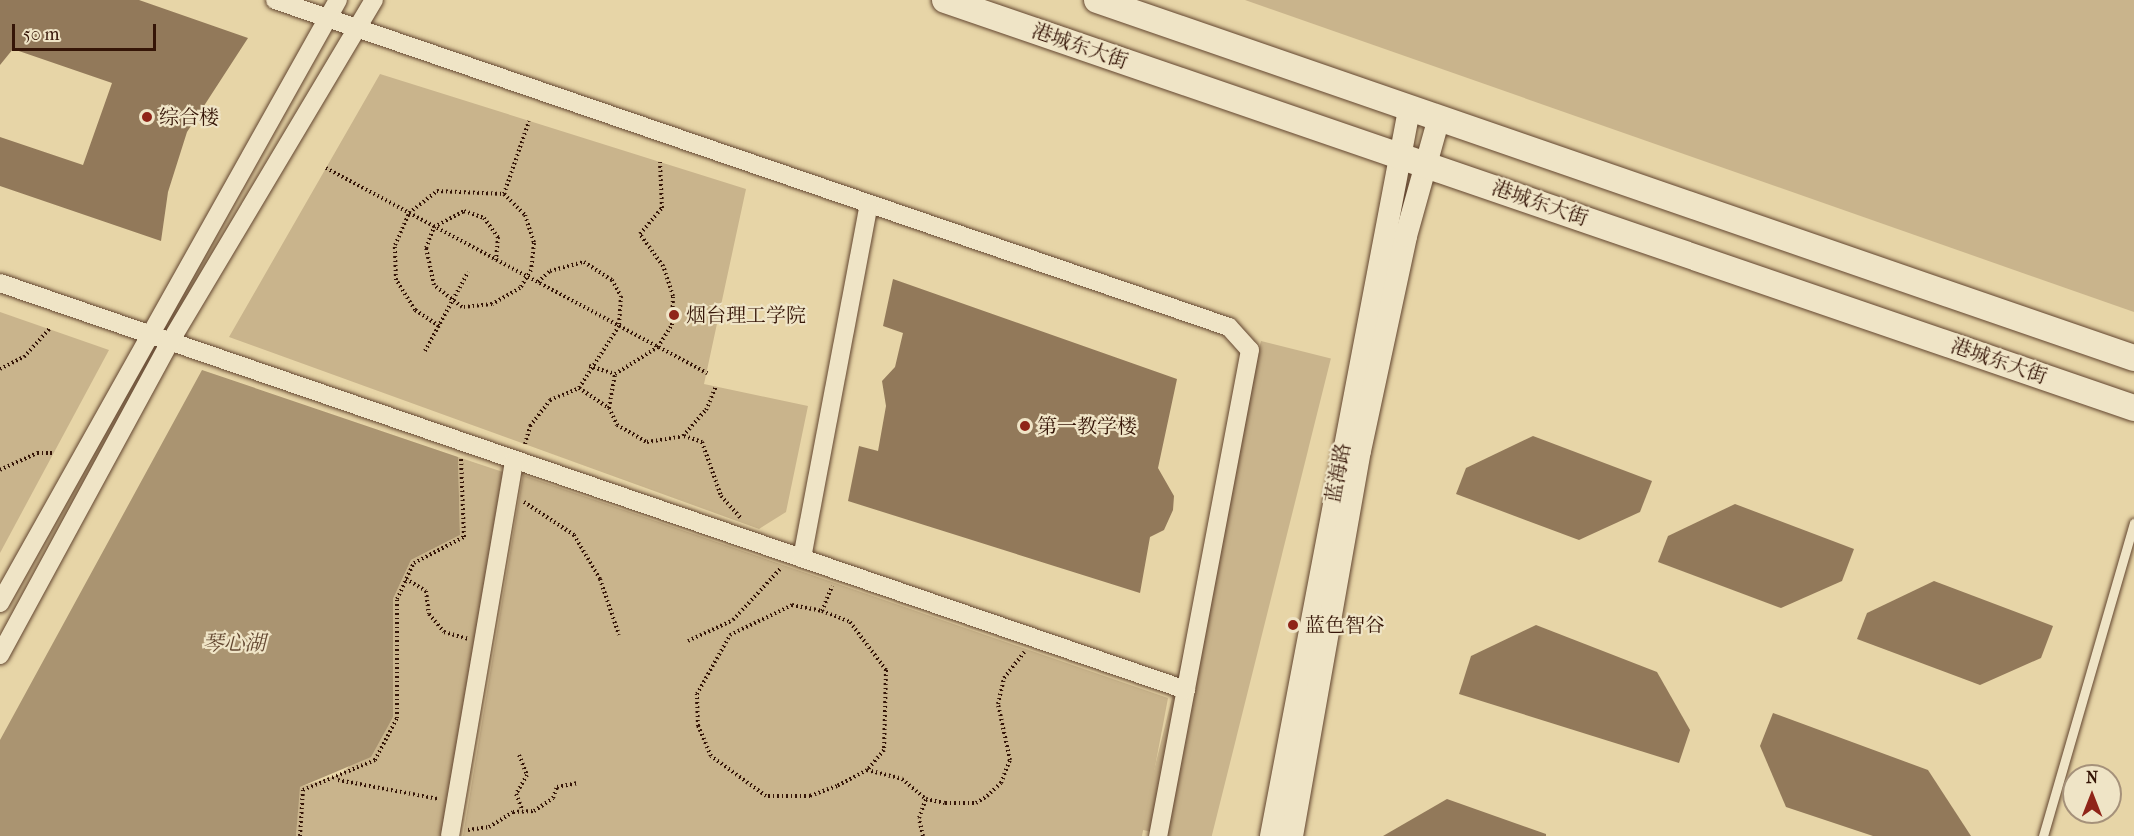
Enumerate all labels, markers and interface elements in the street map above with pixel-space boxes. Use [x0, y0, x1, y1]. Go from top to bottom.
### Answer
scale bar [15, 12, 159, 50]
street label: 港城东大街 [1029, 18, 1131, 74]
text: 50 m [23, 24, 59, 45]
place label: 综合楼 [159, 105, 219, 129]
marker: 综合楼 [140, 110, 154, 124]
street label: 港城东大街 [1489, 175, 1591, 231]
place label: 烟台理工学院 [686, 303, 806, 327]
marker: 烟台理工学院 [667, 308, 681, 322]
street label: 港城东大街 [1948, 333, 2050, 389]
place label: 第一教学楼 [1037, 414, 1137, 438]
marker: 第一教学楼 [1018, 419, 1032, 433]
street label: 蓝海路 [1321, 441, 1355, 505]
place label: 蓝色智谷 [1305, 613, 1385, 637]
marker: 蓝色智谷 [1286, 618, 1300, 632]
water label: 琴心湖 [203, 630, 265, 656]
north arrow [2062, 764, 2122, 824]
text: N [2086, 768, 2098, 787]

